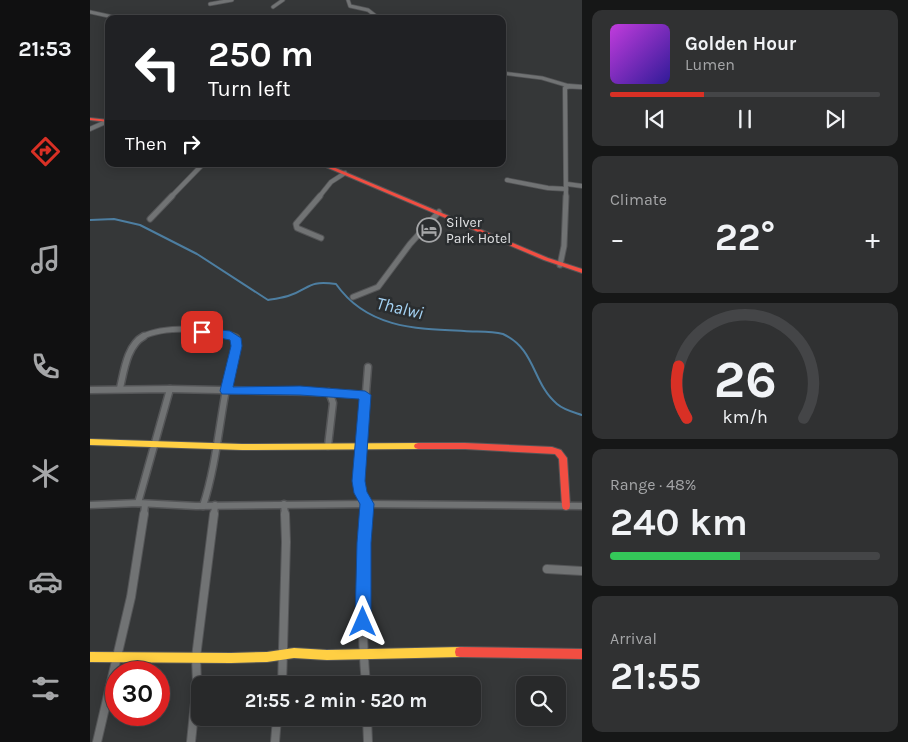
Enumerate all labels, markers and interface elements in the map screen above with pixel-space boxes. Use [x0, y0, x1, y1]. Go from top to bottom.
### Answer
text: Golden Hour [685, 33, 796, 55]
text: 250 m [208, 34, 314, 75]
icon: left [125, 35, 190, 100]
text: 21:53 [18, 36, 72, 62]
text: Lumen [685, 55, 735, 74]
text: Turn left [208, 76, 291, 102]
icon: previous [641, 105, 669, 133]
icon: pause [731, 105, 759, 133]
icon: next [821, 105, 849, 133]
icon: right [177, 130, 205, 158]
text: Then [125, 133, 167, 155]
icon: directions [28, 134, 63, 169]
text: Climate [610, 190, 667, 209]
place label: Silver Park Hotel [446, 214, 511, 247]
text: 22° [715, 215, 775, 260]
hotel icon: Silver Park Hotel [416, 217, 442, 243]
text: − [610, 222, 625, 255]
text: + [865, 222, 880, 255]
icon: music [28, 242, 63, 277]
water label: Thalwi [374, 292, 426, 324]
pin [181, 311, 223, 353]
icon: arrive [188, 318, 216, 346]
icon: phone [28, 349, 63, 384]
text: 26 [713, 349, 777, 410]
text: km/h [722, 407, 768, 428]
icon: climate [28, 456, 63, 491]
text: Range · 48% [610, 475, 696, 494]
text: 240 km [610, 500, 748, 545]
icon: car [28, 564, 63, 599]
position arrow [336, 595, 388, 647]
text: Arrival [610, 629, 657, 648]
text: 21:55 [610, 654, 701, 699]
speed limit sign: 30 [105, 661, 170, 726]
icon: filters [28, 671, 63, 706]
map controls [516, 676, 566, 726]
button: search [516, 676, 566, 726]
text: 21:55 · 2 min · 520 m [245, 690, 427, 712]

